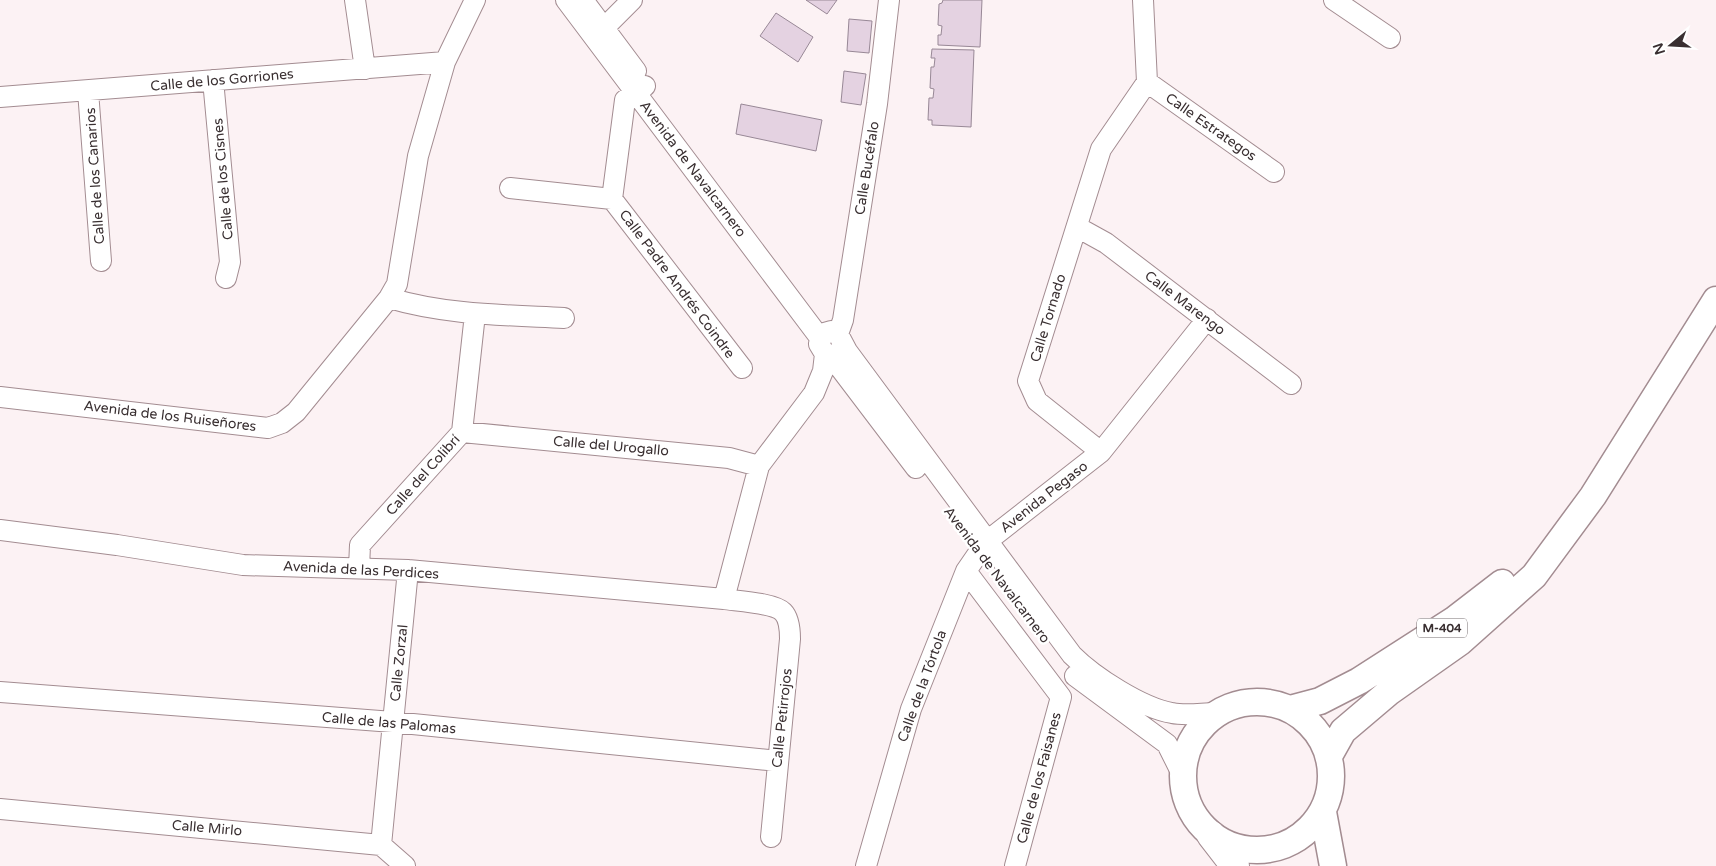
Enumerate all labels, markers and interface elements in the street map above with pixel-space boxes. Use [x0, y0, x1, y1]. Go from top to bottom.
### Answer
north arrow [1646, 20, 1696, 70]
text: N [1649, 41, 1669, 57]
street label: Calle de los Gorriones [150, 65, 295, 95]
street label: Calle Estrategos [1162, 89, 1260, 165]
street label: Avenida de Navalcarnero [636, 97, 750, 241]
street label: Calle de los Canarios [82, 107, 108, 245]
street label: Calle de los Cisnes [209, 117, 237, 241]
street label: Calle Bucéfalo [851, 120, 883, 216]
street label: Calle Padre Andrés Coindre [616, 206, 739, 362]
street label: Calle Marengo [1141, 267, 1229, 339]
street label: Calle Tornado [1027, 272, 1069, 364]
street label: Avenida de los Ruiseñores [83, 397, 258, 435]
street label: Calle del Colibrí [382, 431, 464, 519]
street label: Calle del Urogallo [552, 432, 670, 460]
street label: Avenida Pegaso [997, 457, 1091, 537]
street label: Avenida de Navalcarnero [940, 503, 1054, 647]
street label: Avenida de las Perdices [283, 557, 440, 583]
road number: M-404 [1417, 618, 1467, 638]
street label: Calle Zorzal [387, 624, 411, 702]
street label: Calle de la Tórtola [894, 628, 950, 744]
street label: Calle Petirrojos [768, 667, 796, 769]
street label: Calle de las Palomas [321, 709, 457, 737]
street label: Calle de los Faisanes [1013, 710, 1065, 846]
street label: Calle Mirlo [171, 816, 243, 840]

